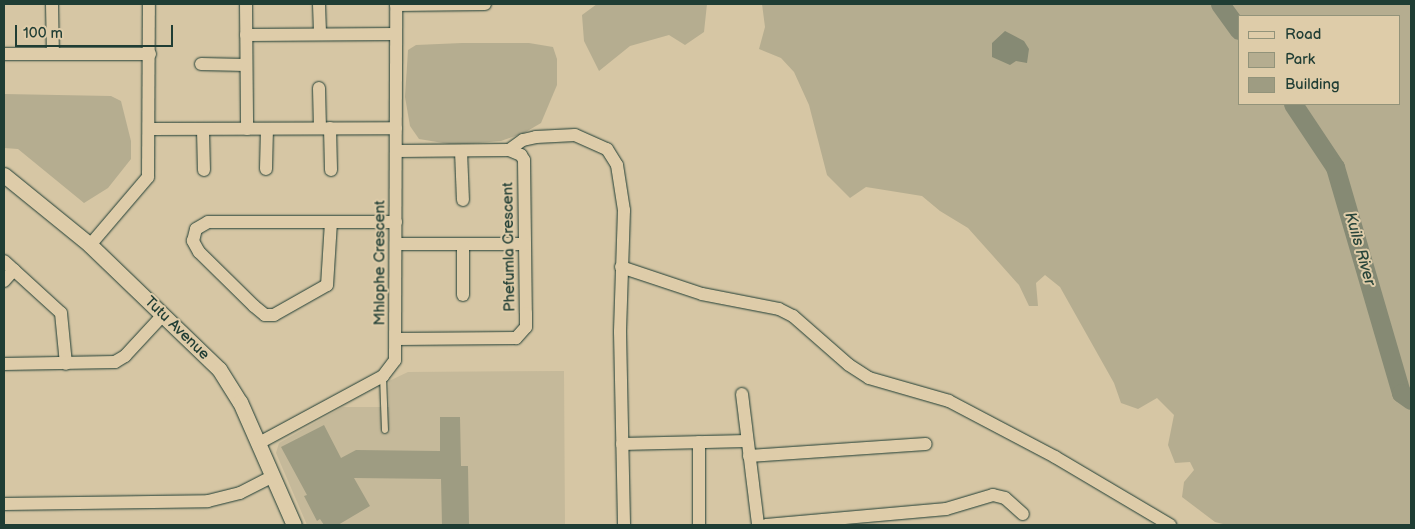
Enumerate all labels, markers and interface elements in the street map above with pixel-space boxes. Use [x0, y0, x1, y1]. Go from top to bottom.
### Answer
scale bar [18, 15, 175, 47]
legend [1238, 15, 1400, 105]
text: 100 m [23, 24, 63, 43]
text: Road [1285, 25, 1321, 44]
text: Park [1285, 50, 1315, 69]
text: Building [1285, 75, 1340, 94]
street label: Phefumla Crescent [499, 182, 519, 312]
street label: Mhlophe Crescent [371, 201, 389, 325]
water label: Kuils River [1339, 210, 1379, 288]
street label: Tutu Avenue [141, 293, 213, 363]

